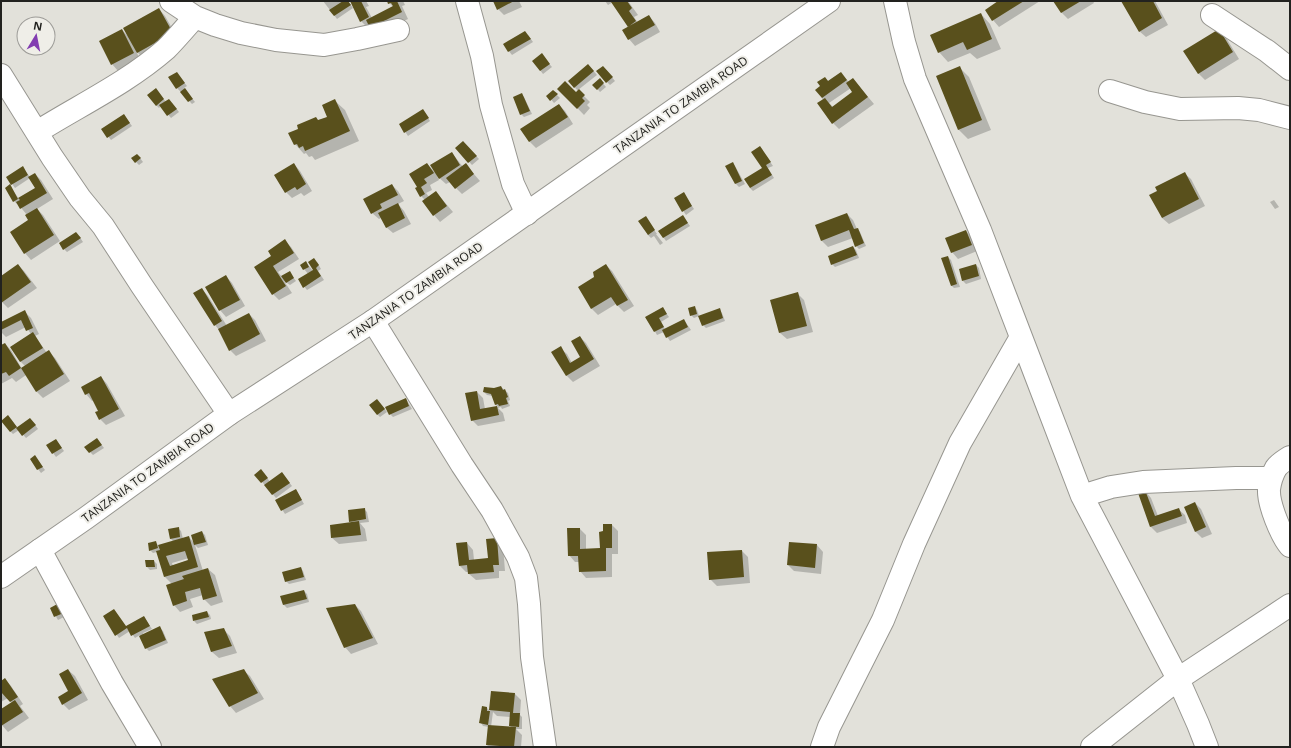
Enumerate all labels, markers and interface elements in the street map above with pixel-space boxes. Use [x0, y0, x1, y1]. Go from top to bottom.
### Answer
north arrow [16, 16, 56, 56]
text: N [32, 17, 44, 34]
street label: TANZANIA TO ZAMBIA ROAD [610, 52, 751, 157]
street label: TANZANIA TO ZAMBIA ROAD [345, 238, 486, 343]
street label: TANZANIA TO ZAMBIA ROAD [78, 419, 217, 526]

